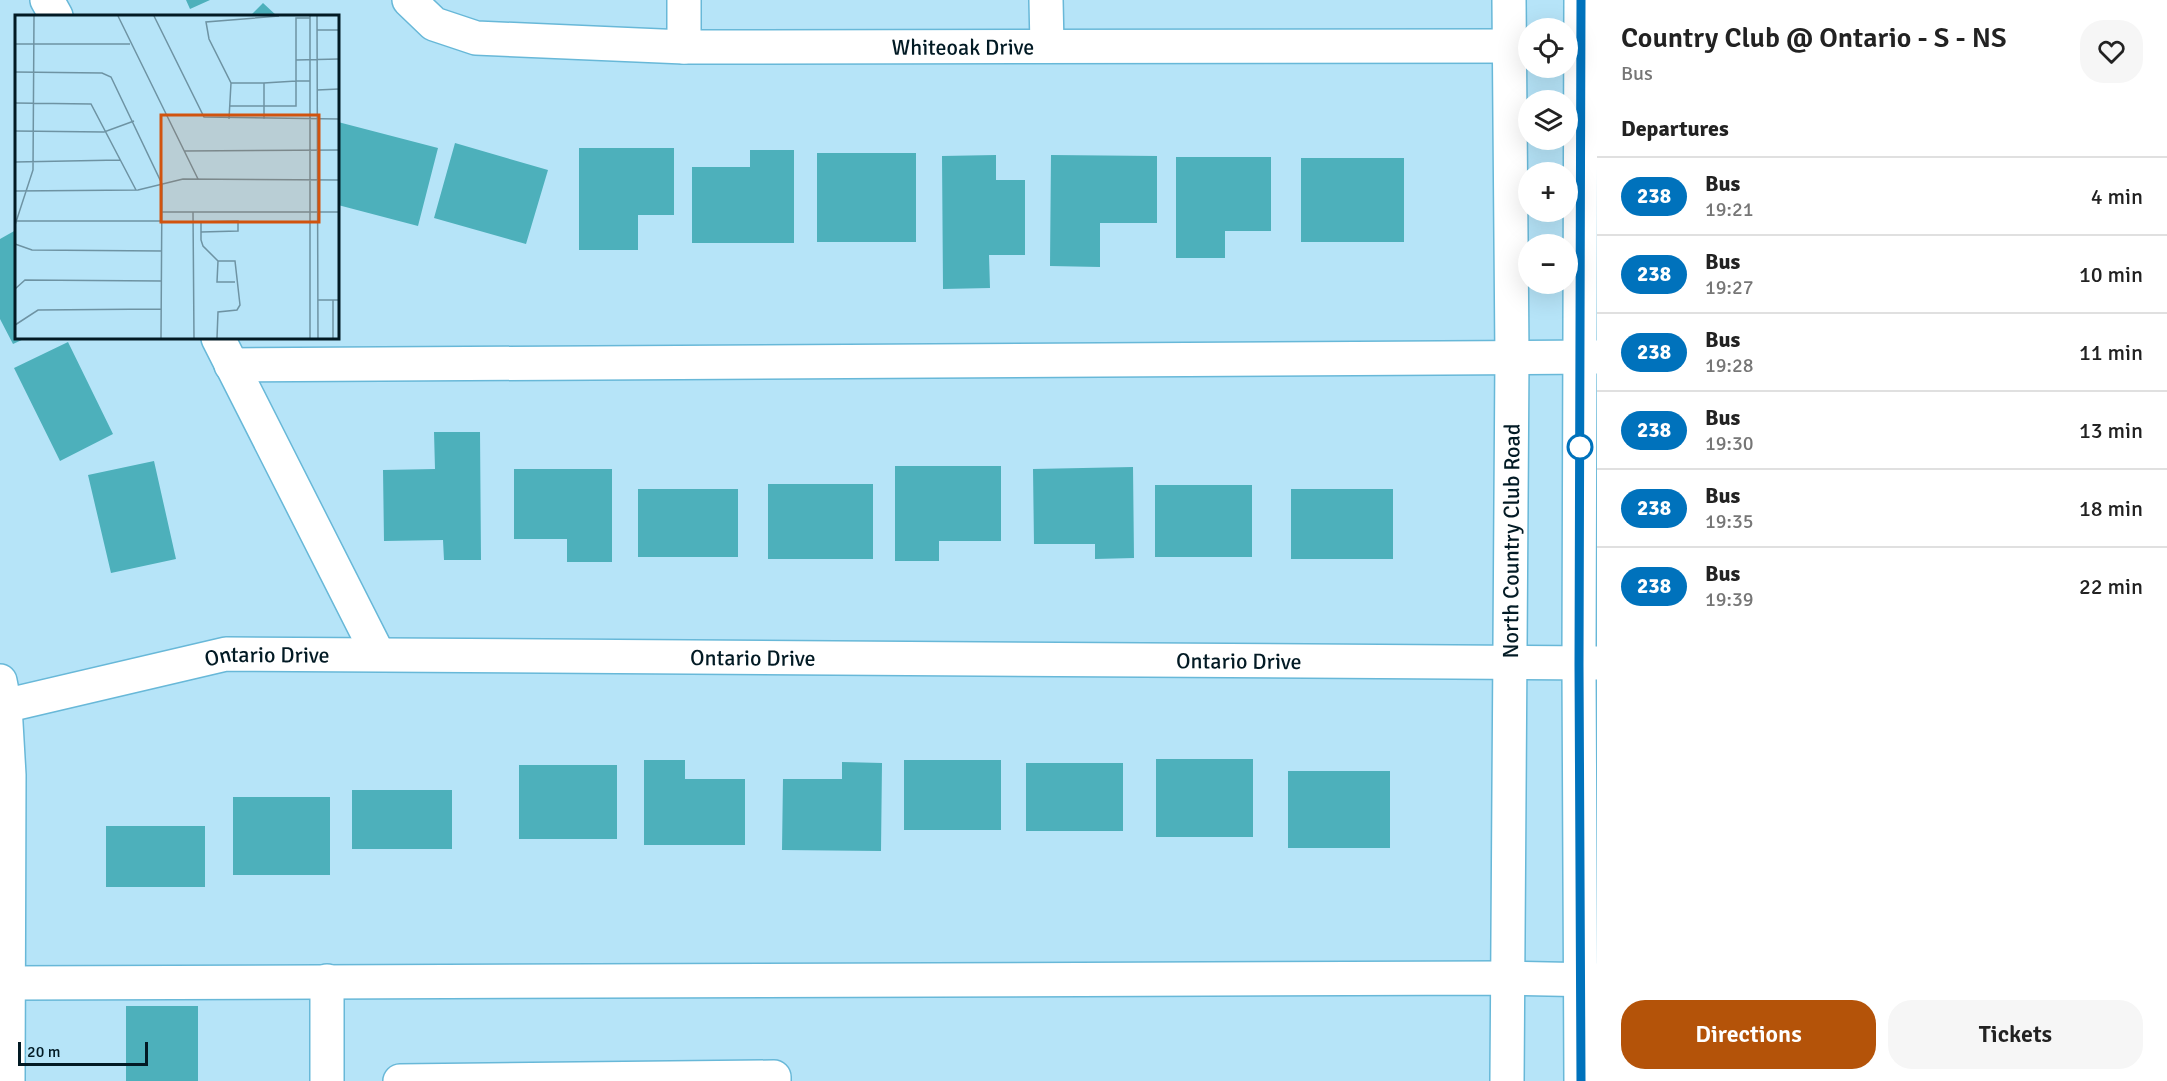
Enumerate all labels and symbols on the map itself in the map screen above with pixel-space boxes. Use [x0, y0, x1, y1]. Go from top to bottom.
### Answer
inset map [15, 15, 339, 339]
street label: Whiteoak Drive [891, 33, 1034, 60]
street label: North Country Club Road [1496, 424, 1525, 658]
unlabelled marker [1567, 434, 1593, 460]
street label: Ontario Drive [202, 640, 330, 672]
street label: Ontario Drive [690, 644, 816, 671]
street label: Ontario Drive [1176, 647, 1302, 675]
scale bar [18, 1039, 148, 1066]

